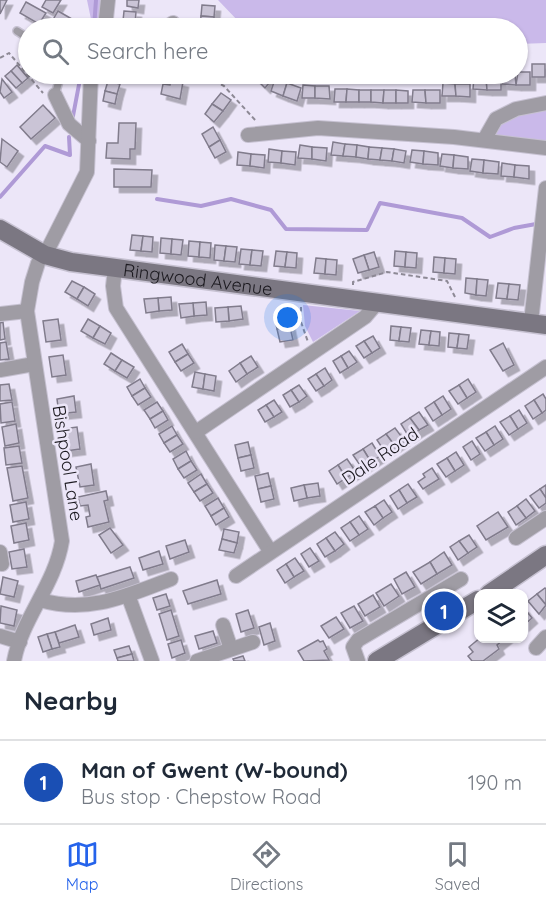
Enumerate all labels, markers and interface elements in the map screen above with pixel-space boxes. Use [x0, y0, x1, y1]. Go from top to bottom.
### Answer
search box [18, 18, 528, 84]
icon: search [39, 35, 72, 68]
text: Search here [87, 37, 208, 65]
street label: Ringwood Avenue [122, 258, 274, 300]
your location [273, 303, 302, 332]
street label: Bishpool Lane [47, 403, 89, 523]
street label: Dale Road [337, 422, 423, 490]
pin: 1 [424, 588, 464, 634]
map controls [474, 589, 528, 643]
button: layers [474, 589, 528, 643]
text: Nearby [24, 684, 118, 717]
text: Man of Gwent (W-bound) [81, 756, 348, 784]
text: 1 [40, 770, 47, 795]
text: 190 m [468, 770, 522, 795]
text: Bus stop · Chepstow Road [81, 784, 321, 809]
tab: Map [66, 838, 99, 894]
tab: Directions [230, 838, 303, 894]
tab: Saved [435, 838, 480, 894]

